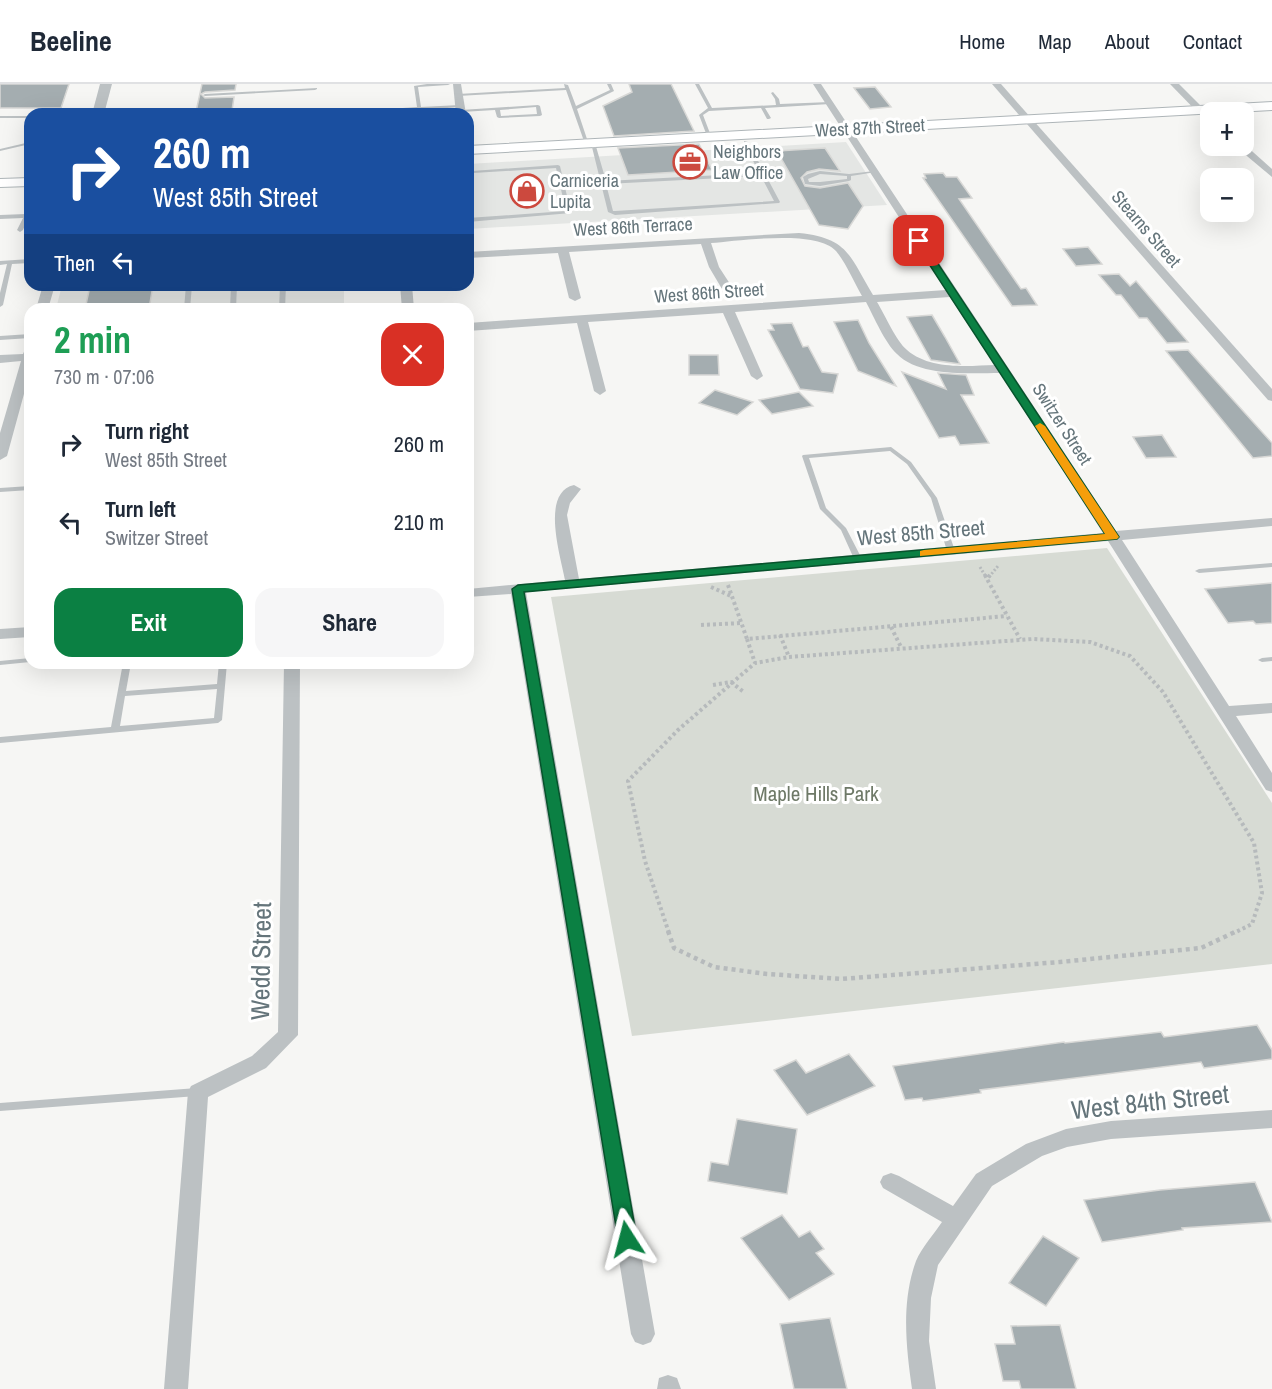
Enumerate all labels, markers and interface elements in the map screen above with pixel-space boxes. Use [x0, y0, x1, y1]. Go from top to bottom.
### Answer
text: Beeline [30, 22, 112, 60]
text: Home [959, 27, 1005, 56]
text: Map [1038, 27, 1072, 56]
text: About [1105, 27, 1150, 56]
text: Contact [1183, 27, 1242, 56]
map controls [1200, 102, 1254, 222]
button: + [1200, 102, 1254, 156]
street label: West 87th Street [815, 112, 925, 143]
text: 260 m [153, 125, 251, 181]
icon: right [54, 132, 132, 210]
place label: Neighbors Law Office [713, 139, 783, 185]
office icon: Neighbors Law Office [672, 144, 708, 180]
place label: Carniceria Lupita [550, 168, 619, 214]
button: − [1200, 168, 1254, 222]
shop icon: Carniceria Lupita [509, 173, 545, 209]
text: West 85th Street [153, 179, 318, 215]
street label: Stearns Street [1106, 185, 1187, 272]
street label: West 86th Terrace [573, 211, 693, 242]
pin [893, 215, 944, 266]
icon: arrive [902, 224, 935, 257]
icon: left [107, 246, 140, 279]
text: Then [54, 248, 95, 278]
street label: West 86th Street [653, 276, 765, 309]
text: 2 min [54, 316, 131, 364]
button: close [381, 323, 444, 386]
text: 730 m · 07:06 [54, 363, 154, 390]
street label: Switzer Street [1027, 378, 1098, 469]
text: Turn right [105, 416, 189, 446]
icon: right [54, 428, 87, 461]
text: 260 m [394, 429, 444, 459]
text: West 85th Street [105, 446, 227, 473]
text: Turn left [105, 494, 176, 524]
icon: left [54, 506, 87, 539]
text: 210 m [394, 507, 444, 537]
street label: West 85th Street [856, 512, 986, 553]
text: Switzer Street [105, 524, 208, 551]
button: Exit [54, 588, 243, 657]
button: Share [255, 588, 444, 657]
park label: Maple Hills Park [753, 779, 879, 808]
street label: Wedd Street [242, 902, 279, 1020]
street label: West 84th Street [1069, 1076, 1231, 1127]
position arrow [595, 1207, 659, 1271]

